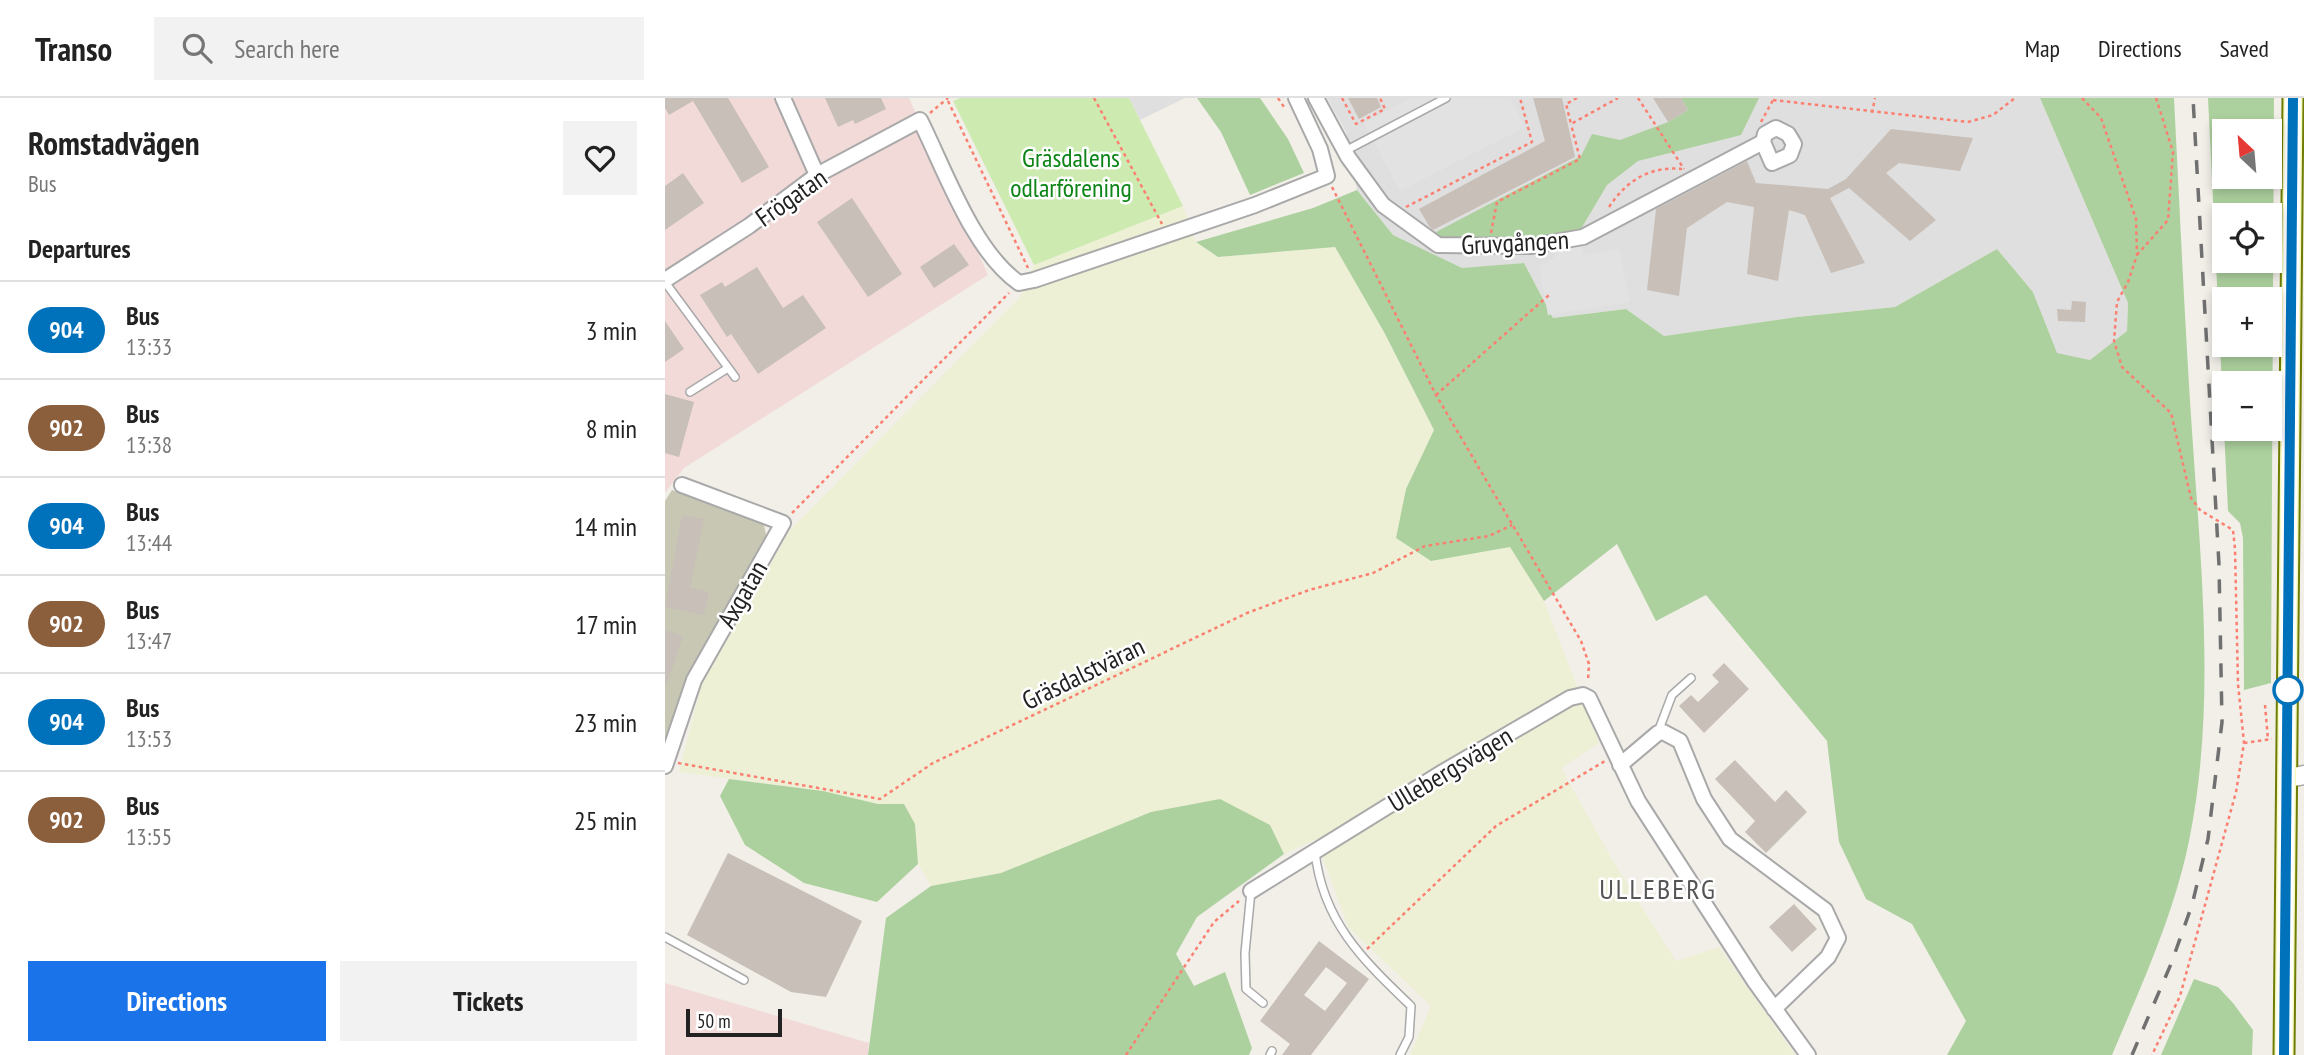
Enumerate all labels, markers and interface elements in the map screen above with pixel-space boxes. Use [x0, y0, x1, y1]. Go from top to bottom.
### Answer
search box [154, 17, 644, 80]
text: Transo [35, 27, 112, 70]
icon: search [178, 29, 216, 67]
text: Search here [234, 32, 340, 65]
text: Map [2025, 33, 2060, 64]
text: Directions [2098, 33, 2182, 64]
text: Saved [2220, 33, 2269, 64]
north arrow [2212, 119, 2282, 189]
map controls [2212, 119, 2282, 441]
text: Romstadvägen [28, 121, 200, 164]
button: heart [563, 121, 637, 195]
park label: Gräsdalens odlarförening [1010, 141, 1132, 204]
street label: Frögatan [749, 161, 833, 233]
text: Bus [28, 169, 57, 198]
button: locate [2212, 203, 2282, 273]
street label: Gruvgången [1460, 223, 1570, 261]
text: Departures [28, 232, 131, 265]
button: + [2212, 287, 2282, 357]
text: Bus [126, 299, 159, 332]
text: 904 [49, 314, 84, 345]
text: 3 min [586, 314, 637, 347]
text: 13:33 [126, 332, 172, 361]
button: − [2212, 371, 2282, 441]
text: Bus [126, 397, 159, 430]
text: 902 [49, 412, 84, 443]
text: 8 min [586, 412, 637, 445]
text: 13:38 [126, 430, 172, 459]
text: Bus [126, 495, 159, 528]
text: 904 [49, 510, 84, 541]
text: 14 min [574, 510, 637, 543]
text: 13:44 [126, 528, 172, 557]
street label: Axgatan [710, 554, 774, 634]
text: Bus [126, 593, 159, 626]
text: 902 [49, 608, 84, 639]
text: 17 min [575, 608, 637, 641]
text: 13:47 [126, 626, 172, 655]
street label: Gräsdalstväran [1016, 629, 1150, 717]
unlabelled marker [2273, 675, 2303, 705]
text: Bus [126, 691, 159, 724]
text: 904 [49, 706, 84, 737]
text: 23 min [574, 706, 637, 739]
street label: Ullebergsvägen [1382, 719, 1518, 819]
text: 13:53 [126, 724, 172, 753]
text: Bus [126, 789, 159, 822]
text: 902 [49, 804, 84, 835]
text: 25 min [574, 804, 637, 837]
text: 13:55 [126, 822, 172, 851]
district label: ULLEBERG [1599, 870, 1717, 907]
button: Directions [28, 961, 326, 1041]
button: Tickets [340, 961, 637, 1041]
scale bar [686, 1006, 782, 1038]
text: 50 m [697, 1009, 731, 1033]

